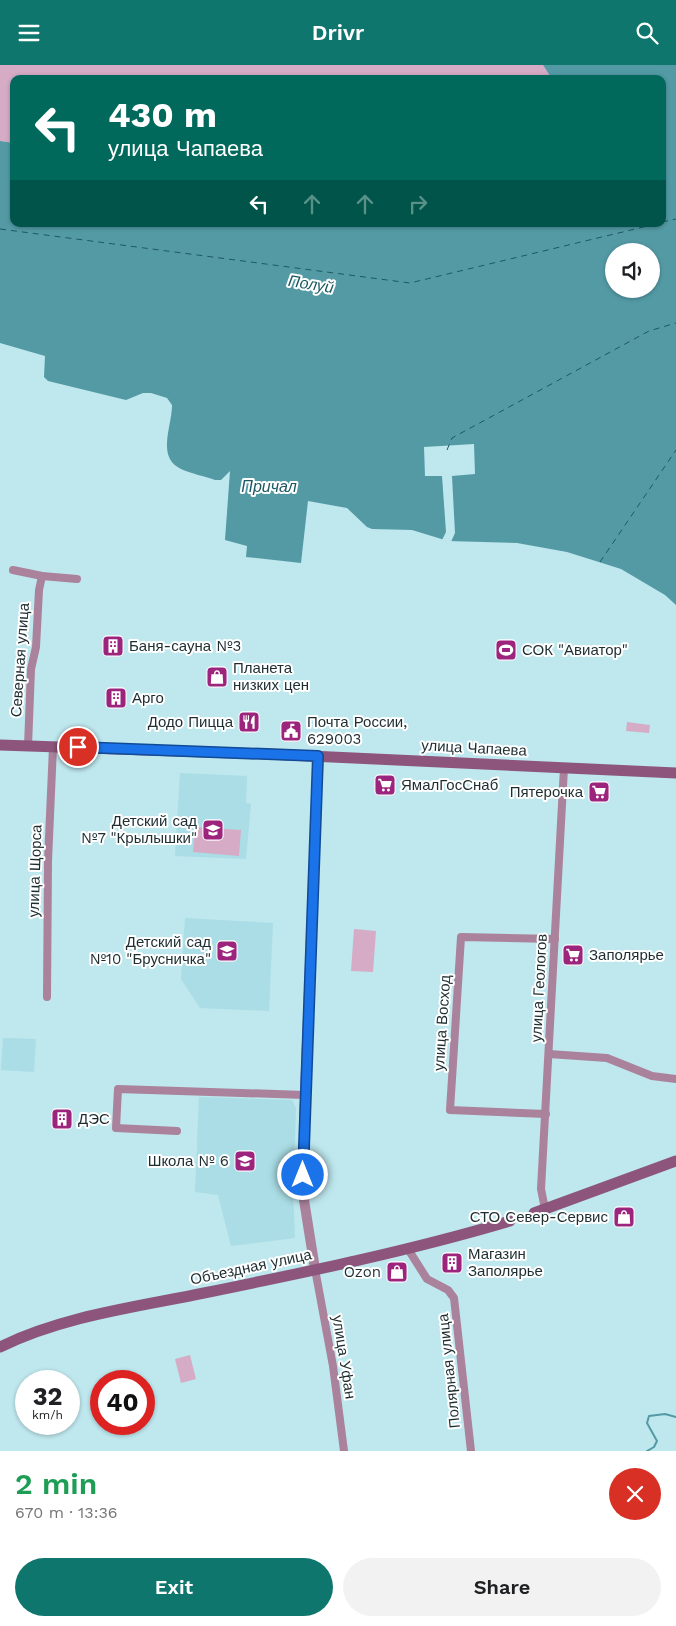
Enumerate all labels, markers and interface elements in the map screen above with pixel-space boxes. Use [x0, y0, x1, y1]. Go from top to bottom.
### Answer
icon: menu [15, 19, 43, 47]
icon: search [633, 19, 661, 47]
text: Drivr [312, 20, 364, 45]
text: 430 m [108, 94, 217, 136]
icon: left [25, 95, 90, 160]
text: улица Чапаева [108, 136, 263, 161]
icon: left [245, 190, 273, 218]
icon: ahead [298, 190, 326, 218]
icon: ahead [351, 190, 379, 218]
icon: right [404, 190, 432, 218]
map controls [605, 243, 660, 298]
button: sound [605, 243, 660, 298]
water label: Полуй [287, 271, 335, 297]
water label: Причал [241, 477, 297, 496]
street label: Северная улица [7, 601, 33, 718]
building icon: Баня-сауна №3 [101, 634, 125, 658]
place label: Баня-сауна №3 [129, 637, 241, 655]
sports icon: СОК "Авиатор" [494, 638, 518, 662]
place label: СОК "Авиатор" [522, 641, 628, 659]
place label: Планета низких цен [233, 659, 309, 694]
shop icon: Планета низких цен [205, 665, 229, 689]
building icon: Арго [104, 686, 128, 710]
place label: Арго [132, 689, 164, 707]
restaurant icon: Додо Пицца [237, 710, 261, 734]
place label: Додо Пицца [148, 713, 234, 731]
place label: Почта России, 629003 [307, 713, 407, 748]
public building icon: Почта России, 629003 [279, 719, 303, 743]
pin [57, 726, 99, 768]
icon: arrive [64, 733, 92, 761]
street label: улица Чапаева [421, 736, 528, 760]
supermarket icon: ЯмалГосСнаб [373, 773, 397, 797]
place label: ЯмалГосСнаб [401, 776, 498, 794]
supermarket icon: Пятерочка [587, 780, 611, 804]
place label: Пятерочка [510, 783, 584, 801]
place label: Детский сад №7 "Крылышки" [81, 812, 197, 847]
school or university icon: Детский сад №7 "Крылышки" [201, 818, 225, 842]
street label: улица Щорса [24, 824, 46, 918]
place label: Детский сад №10 "Брусничка" [90, 933, 211, 968]
street label: улица Геологов [527, 933, 551, 1043]
school or university icon: Детский сад №10 "Брусничка" [215, 939, 239, 963]
supermarket icon: Заполярье [561, 943, 585, 967]
place label: Заполярье [589, 946, 664, 964]
street label: улица Восход [430, 974, 454, 1072]
building icon: ДЭС [50, 1107, 74, 1131]
place label: ДЭС [78, 1110, 110, 1128]
position arrow [276, 1148, 328, 1200]
school or university icon: Школа № 6 [233, 1149, 257, 1173]
place label: Школа № 6 [148, 1152, 229, 1170]
shop icon: СТО Север-Сервис [612, 1205, 636, 1229]
place label: СТО Север-Сервис [470, 1208, 608, 1226]
street label: Объездная улица [189, 1245, 314, 1289]
place label: Магазин Заполярье [468, 1245, 543, 1280]
building icon: Магазин Заполярье [440, 1251, 464, 1275]
shop icon: Ozon [385, 1260, 409, 1284]
place label: Ozon [344, 1263, 381, 1281]
street label: Полярная улица [434, 1312, 464, 1429]
street label: улица Уфан [328, 1314, 360, 1400]
speed limit sign: 40 [90, 1370, 155, 1435]
text: 32 [33, 1382, 62, 1411]
text: km/h [32, 1408, 63, 1422]
text: 2 min [15, 1466, 97, 1501]
button: close [609, 1468, 661, 1520]
text: 670 m · 13:36 [15, 1503, 117, 1522]
button: Exit [15, 1558, 333, 1616]
button: Share [343, 1558, 661, 1616]

